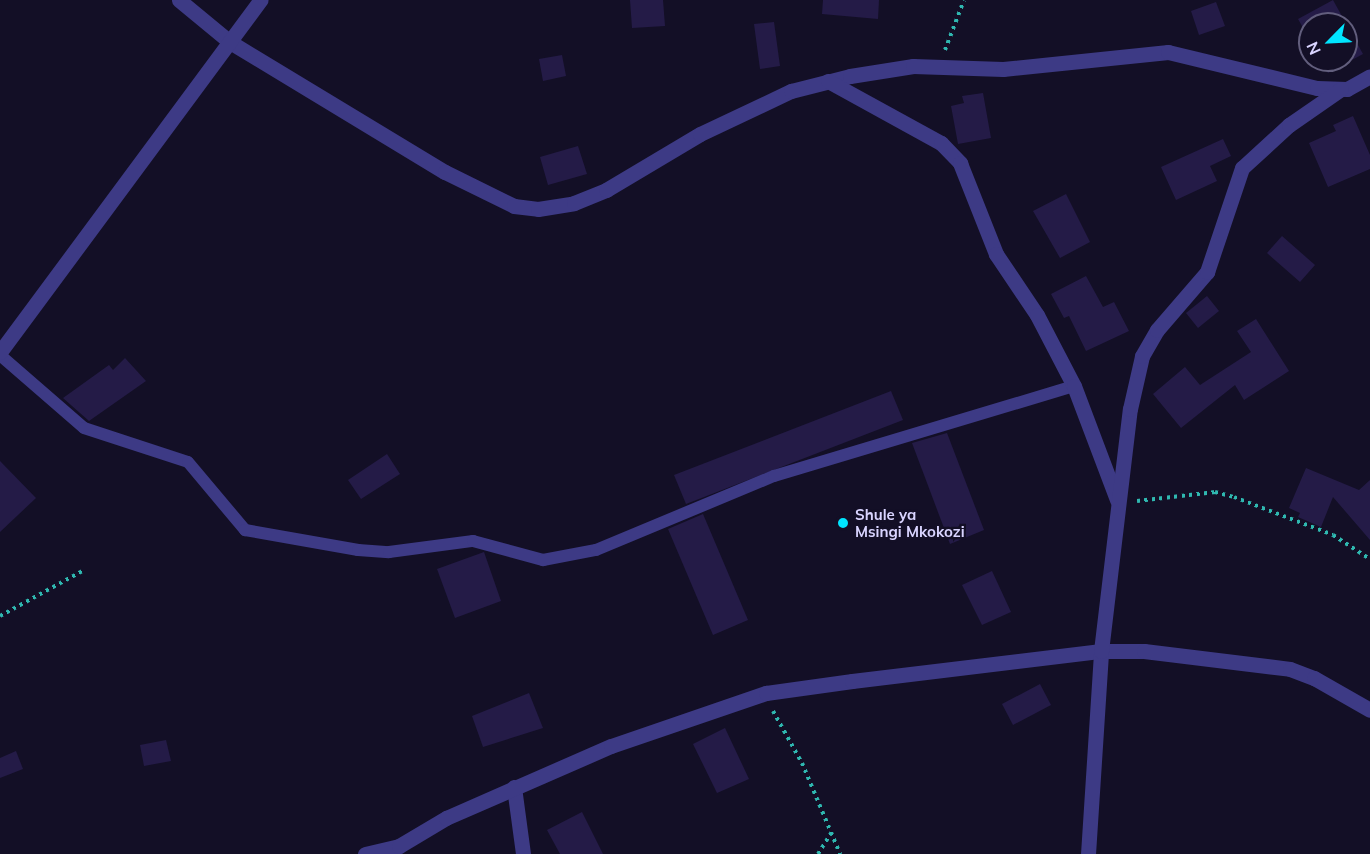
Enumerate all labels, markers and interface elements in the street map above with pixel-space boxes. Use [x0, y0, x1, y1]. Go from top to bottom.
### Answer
north arrow [1298, 12, 1358, 72]
text: N [1302, 39, 1325, 58]
place label: Shule ya Msingi Mkokozi [855, 505, 965, 540]
marker: Shule ya Msingi Mkokozi [836, 516, 850, 530]

